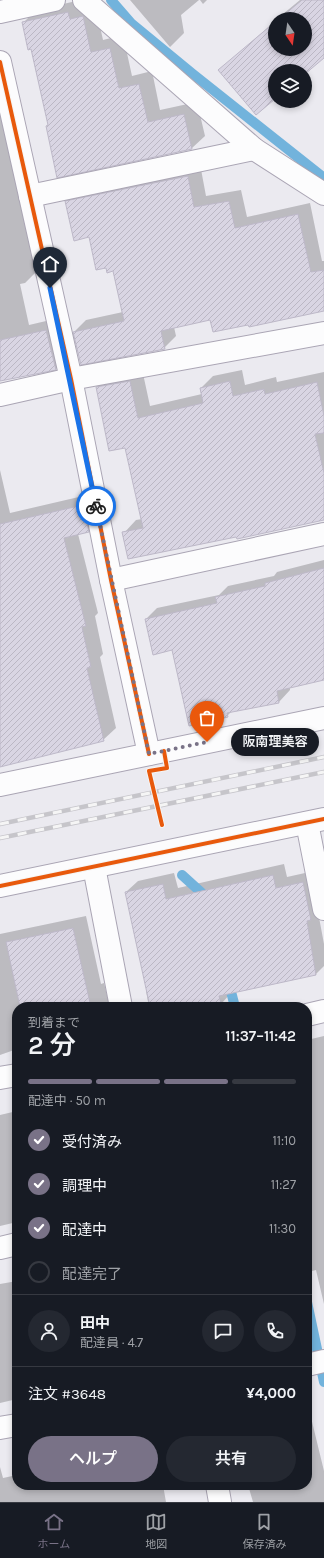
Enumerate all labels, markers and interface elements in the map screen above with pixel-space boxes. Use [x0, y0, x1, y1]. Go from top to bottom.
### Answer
north arrow [268, 12, 312, 56]
map controls [268, 12, 312, 108]
button: layers [268, 64, 312, 108]
pin [33, 247, 67, 288]
icon: home [39, 253, 61, 275]
courier [76, 486, 116, 526]
icon: bike [85, 495, 107, 517]
pin [190, 701, 224, 742]
icon: bag [196, 707, 218, 729]
callout: 阪南理美容 [231, 728, 319, 756]
text: 阪南理美容 [242, 734, 308, 749]
text: 到着まで [28, 1015, 80, 1030]
text: 11:37–11:42 [225, 1027, 296, 1045]
text: 2 分 [28, 1030, 76, 1061]
text: 配達中 · 50 m [28, 1093, 106, 1108]
icon: check [28, 1129, 50, 1151]
text: 受付済み [62, 1133, 122, 1151]
text: 11:10 [272, 1133, 296, 1148]
icon: check [28, 1173, 50, 1195]
text: 調理中 [62, 1177, 107, 1195]
text: 11:27 [271, 1177, 296, 1192]
icon: check [28, 1217, 50, 1239]
text: 配達中 [62, 1221, 107, 1239]
text: 11:30 [269, 1221, 296, 1236]
text: 配達完了 [62, 1265, 122, 1283]
button: person [28, 1310, 70, 1352]
button: chat [202, 1310, 244, 1352]
button: phone [254, 1310, 296, 1352]
text: 田中 [80, 1314, 110, 1332]
text: 配達員 · 4.7 [80, 1335, 143, 1350]
text: ¥4,000 [246, 1384, 296, 1402]
text: 注文 #3648 [28, 1385, 106, 1403]
button: ヘルプ [28, 1436, 158, 1482]
button: 共有 [166, 1436, 296, 1482]
tab: ホーム [38, 1511, 70, 1551]
tab: 地図 [145, 1511, 167, 1551]
tab: 保存済み [242, 1511, 286, 1551]

